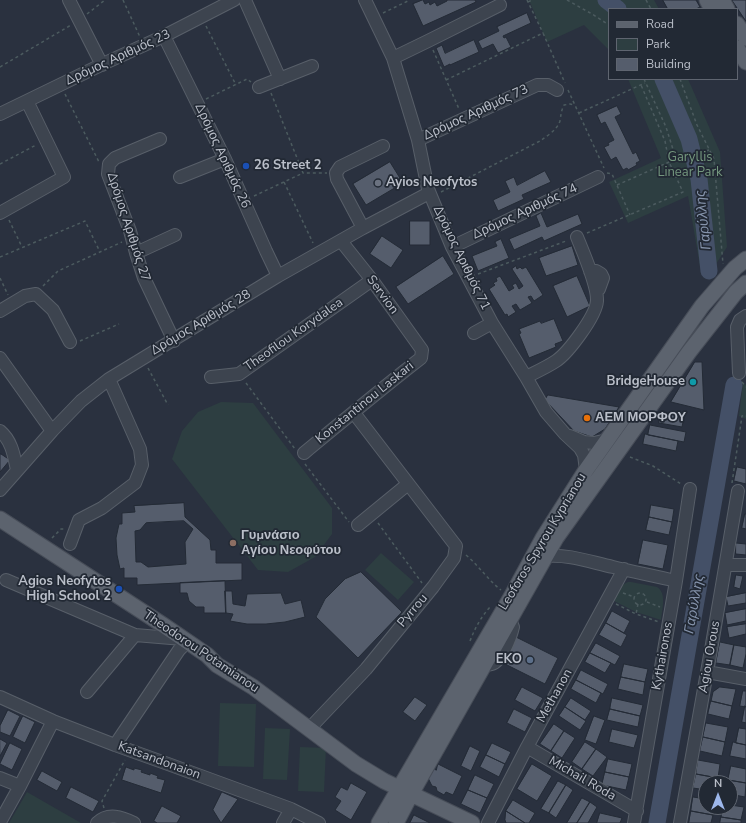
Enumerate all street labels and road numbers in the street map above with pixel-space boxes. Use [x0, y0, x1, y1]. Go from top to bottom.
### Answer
street label: Δρόμος Αριθμός 23 [63, 27, 173, 89]
street label: Δρόμος Αριθμός 73 [421, 82, 531, 144]
street label: Δρόμος Αριθμός 26 [191, 101, 253, 211]
street label: Δρόμος Αριθμός 27 [103, 170, 153, 284]
street label: Δρόμος Αριθμός 74 [470, 181, 580, 243]
street label: Δρόμος Αριθμός 71 [429, 203, 493, 313]
street label: Servion [363, 273, 401, 317]
street label: Δρόμος Αριθμός 28 [148, 287, 254, 359]
street label: Theofilou Korydalea [242, 295, 346, 375]
street label: Konstantinou Laskari [313, 359, 417, 447]
street label: Leoforos Spyrou Kyprianou [496, 471, 590, 613]
street label: Pyrrou [395, 591, 431, 631]
street label: Theodorou Potamianou [140, 607, 262, 697]
street label: Agiou Orous [696, 620, 724, 694]
street label: Kythaironos [649, 621, 677, 691]
street label: Methanon [534, 666, 576, 726]
street label: Katsandonaion [116, 739, 202, 783]
street label: Michail Roda [546, 754, 618, 804]

